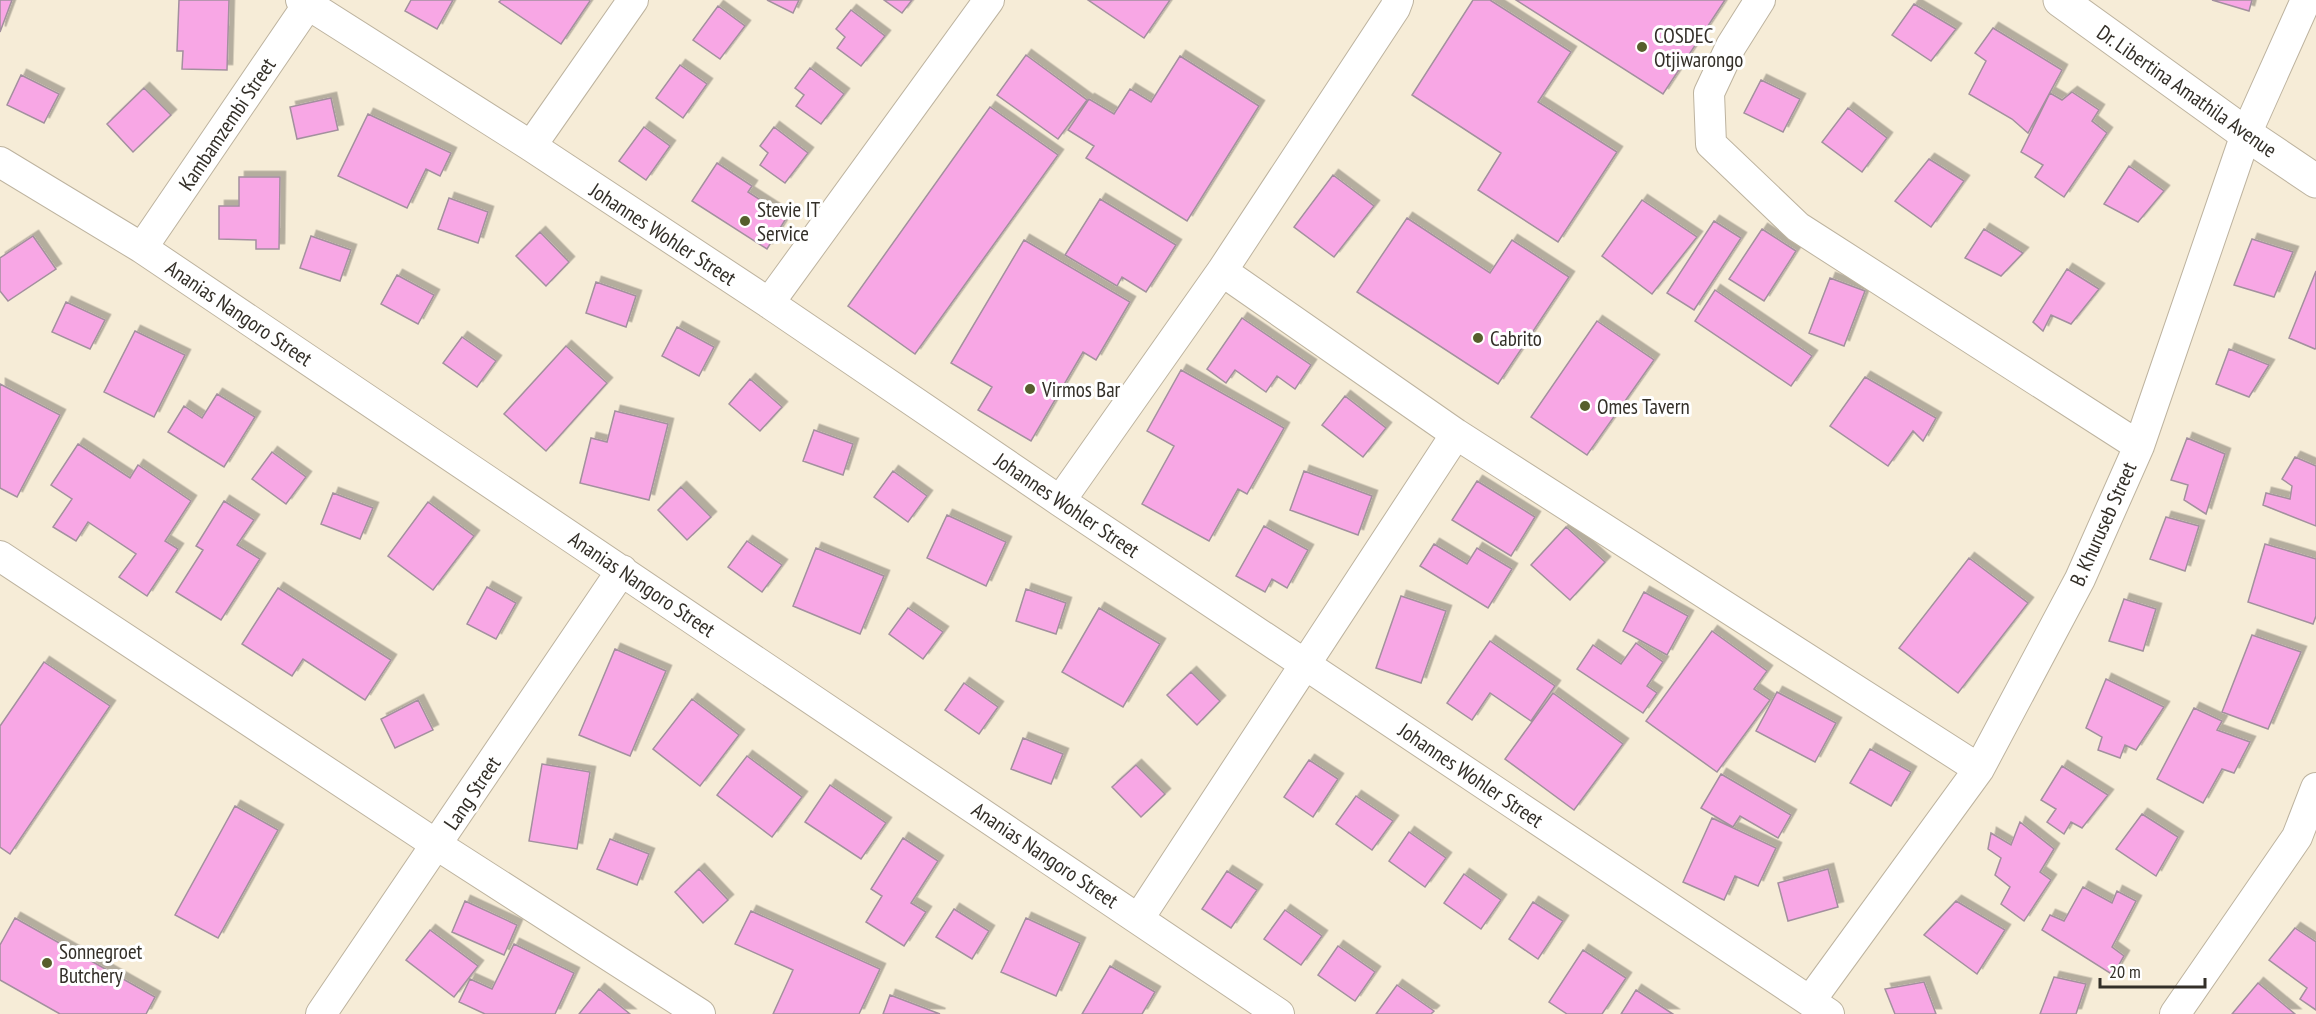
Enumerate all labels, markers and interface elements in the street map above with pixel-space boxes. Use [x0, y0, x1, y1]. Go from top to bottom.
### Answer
street label: Dr. Libertina Amathila Avenue [2092, 19, 2282, 163]
place label: COSDEC Otjiwarongo [1654, 22, 1743, 73]
marker: COSDEC Otjiwarongo [1635, 40, 1649, 54]
street label: Kambamzembi Street [173, 52, 281, 196]
street label: Johannes Wohler Street [584, 176, 741, 291]
place label: Stevie IT Service [757, 196, 821, 247]
marker: Stevie IT Service [738, 214, 752, 228]
street label: Ananias Nangoro Street [161, 254, 318, 372]
place label: Cabrito [1490, 325, 1542, 352]
marker: Cabrito [1471, 331, 1485, 345]
place label: Virmos Bar [1041, 376, 1121, 403]
marker: Virmos Bar [1023, 382, 1037, 396]
place label: Omes Tavern [1597, 393, 1690, 420]
marker: Omes Tavern [1578, 399, 1592, 413]
street label: Johannes Wohler Street [989, 446, 1145, 564]
street label: B. Khuruseb Street [2064, 458, 2142, 590]
street label: Ananias Nangoro Street [564, 525, 721, 643]
street label: Johannes Wohler Street [1393, 716, 1549, 834]
street label: Lang Street [438, 751, 507, 835]
street label: Ananias Nangoro Street [967, 796, 1124, 914]
place label: Sonnegroet Butchery [59, 938, 143, 989]
scale bar [2100, 951, 2205, 989]
marker: Sonnegroet Butchery [40, 956, 54, 970]
text: 20 m [2109, 960, 2141, 983]

